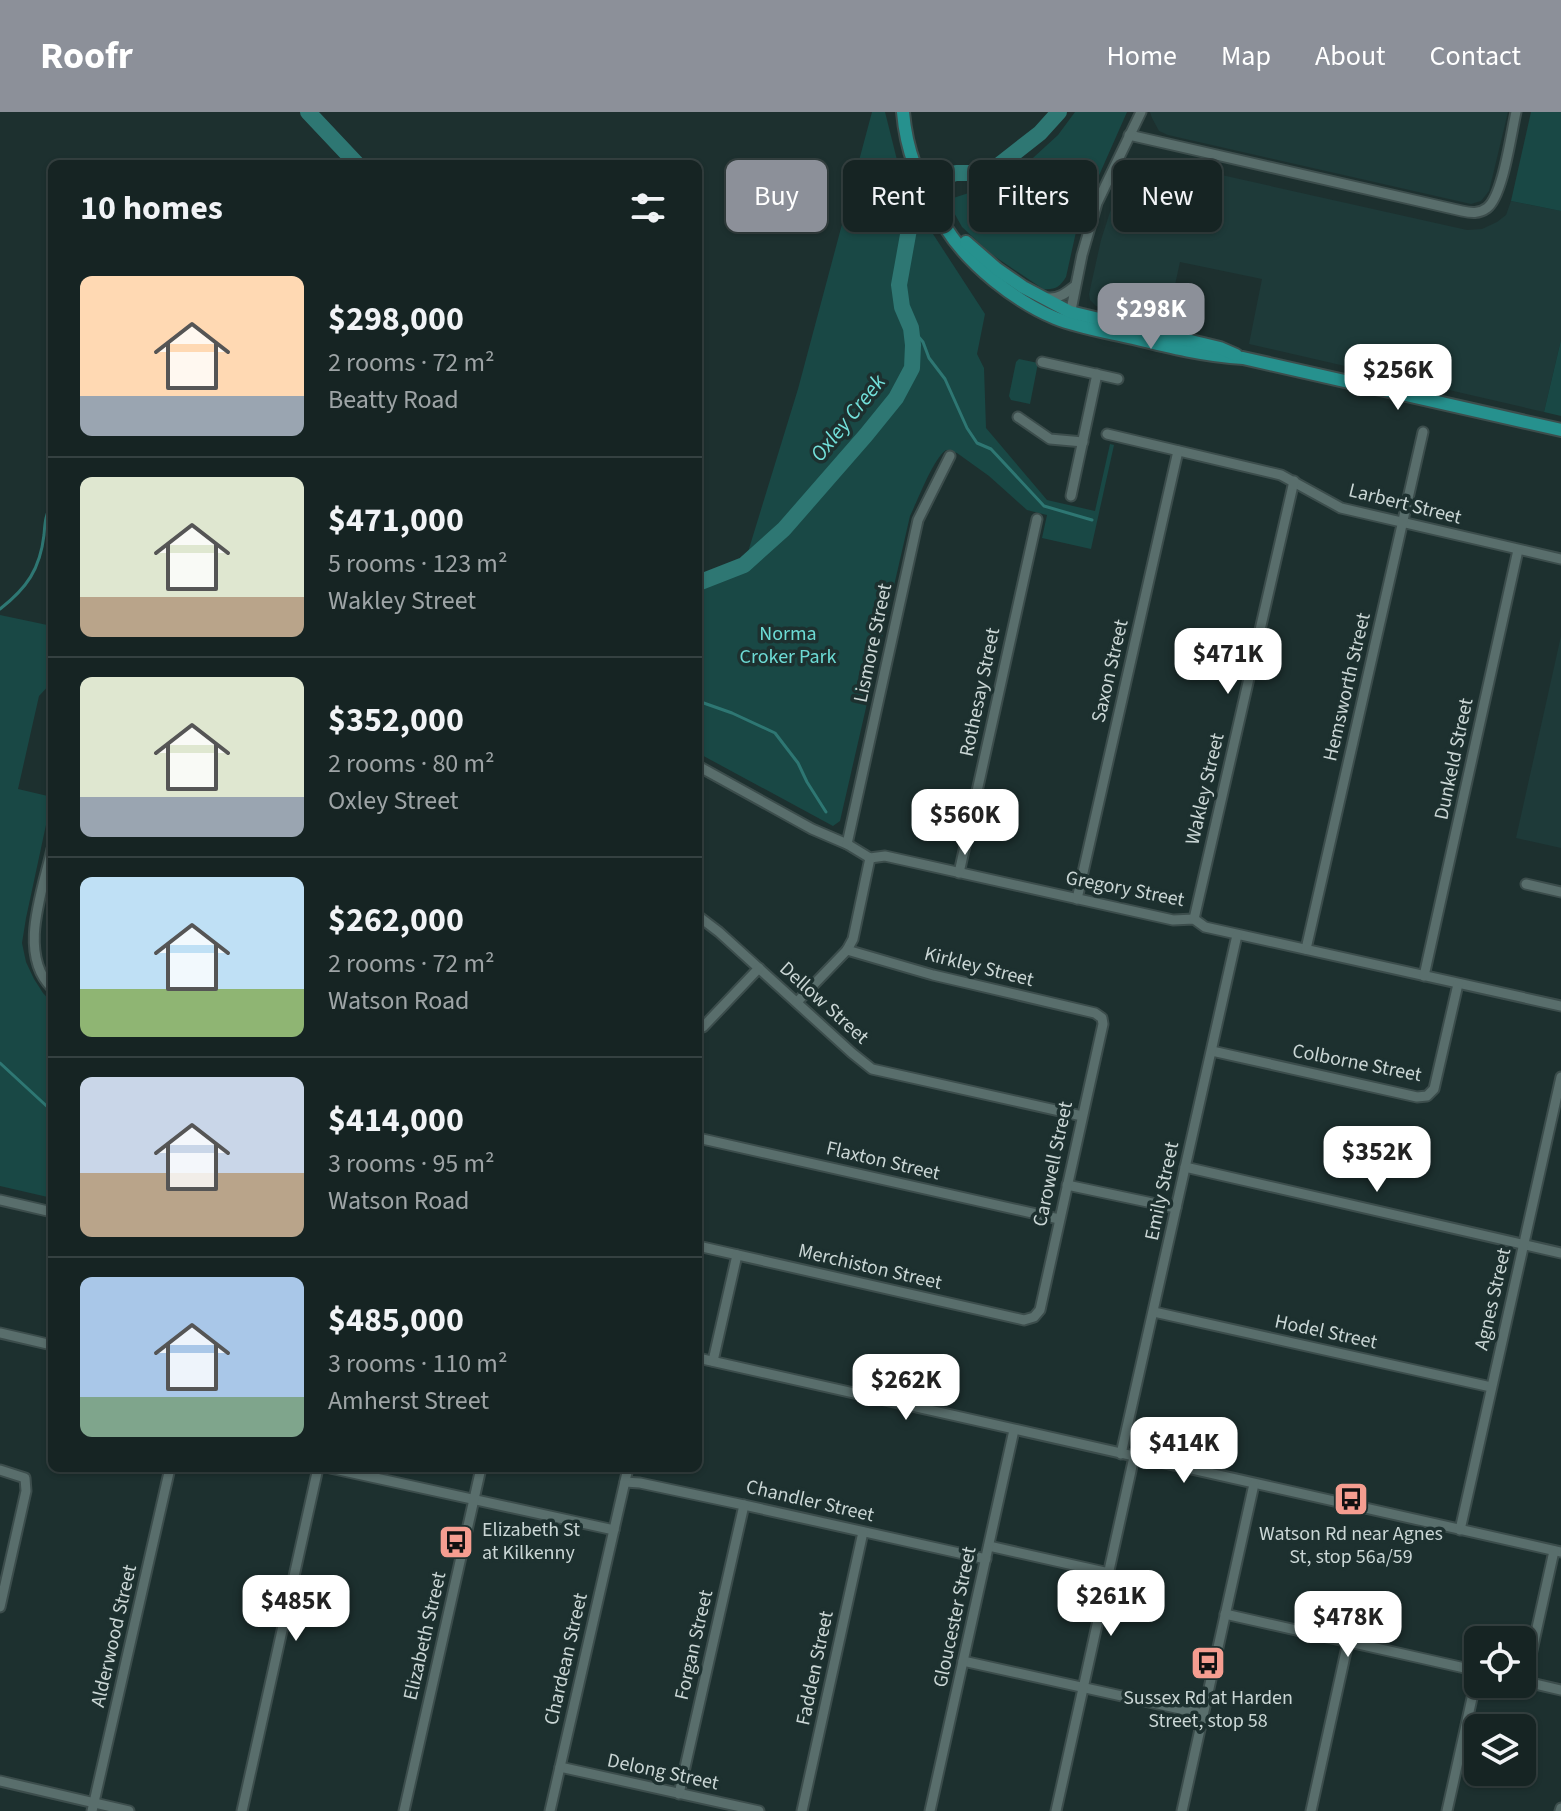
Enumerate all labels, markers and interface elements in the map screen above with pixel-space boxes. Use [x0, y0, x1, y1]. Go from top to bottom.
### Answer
text: Roofr [40, 29, 133, 83]
text: Home [1106, 36, 1177, 76]
text: Map [1221, 36, 1271, 76]
text: About [1315, 36, 1386, 76]
text: Contact [1430, 36, 1521, 76]
chip: Buy [726, 160, 827, 232]
chip: Rent [843, 160, 953, 232]
chip: Filters [969, 160, 1097, 232]
chip: New [1113, 160, 1222, 232]
text: 10 homes [80, 184, 223, 233]
icon: filters [626, 186, 670, 230]
pin: $298K [1095, 283, 1207, 351]
text: $298K [1116, 290, 1186, 327]
text: $298,000 [328, 295, 464, 344]
icon: home [144, 308, 240, 404]
text: 2 rooms · 72 m² [328, 344, 495, 381]
pin: $256K [1342, 344, 1454, 412]
text: $256K [1363, 351, 1433, 388]
water label: Oxley Creek [803, 367, 894, 469]
text: Beatty Road [328, 381, 459, 418]
street label: Larbert Street [1346, 476, 1465, 532]
text: $471,000 [328, 496, 464, 545]
icon: home [144, 509, 240, 605]
text: 5 rooms · 123 m² [328, 545, 507, 582]
street label: Lismore Street [847, 581, 899, 705]
text: Wakley Street [328, 582, 476, 619]
street label: Hemsworth Street [1316, 610, 1378, 764]
street label: Saxon Street [1085, 616, 1136, 725]
park label: Norma Croker Park [740, 620, 836, 671]
street label: Rothesay Street [953, 625, 1007, 759]
pin: $471K [1172, 628, 1284, 696]
text: $471K [1193, 635, 1263, 672]
street label: Dunkeld Street [1427, 695, 1481, 823]
text: $352,000 [328, 696, 464, 745]
icon: home [144, 709, 240, 805]
street label: Wakley Street [1179, 730, 1232, 848]
text: 2 rooms · 80 m² [328, 745, 495, 782]
text: Oxley Street [328, 782, 459, 819]
pin: $560K [909, 789, 1021, 857]
text: $560K [930, 796, 1000, 833]
street label: Gregory Street [1063, 864, 1187, 914]
text: $262,000 [328, 896, 464, 945]
icon: home [144, 909, 240, 1005]
street label: Kirkley Street [921, 940, 1037, 994]
text: 2 rooms · 72 m² [328, 945, 495, 982]
street label: Dellow Street [773, 955, 875, 1051]
text: Watson Road [328, 982, 470, 1019]
street label: Colborne Street [1290, 1037, 1424, 1089]
text: $414,000 [328, 1096, 464, 1145]
street label: Carowell Street [1026, 1098, 1080, 1229]
icon: home [144, 1109, 240, 1205]
pin: $352K [1321, 1126, 1433, 1194]
text: $352K [1342, 1133, 1412, 1170]
street label: Flaxton Street [823, 1134, 943, 1188]
street label: Emily Street [1138, 1139, 1186, 1243]
text: 3 rooms · 95 m² [328, 1145, 495, 1182]
text: Watson Road [328, 1182, 470, 1219]
street label: Merchiston Street [795, 1237, 945, 1297]
street label: Agnes Street [1468, 1245, 1518, 1353]
text: $485,000 [328, 1296, 464, 1345]
street label: Hodel Street [1272, 1307, 1380, 1357]
icon: home [144, 1309, 240, 1405]
text: 3 rooms · 110 m² [328, 1345, 507, 1382]
pin: $262K [850, 1354, 962, 1422]
text: $262K [871, 1361, 941, 1398]
text: Amherst Street [328, 1382, 489, 1419]
pin: $414K [1128, 1417, 1240, 1485]
text: $414K [1149, 1424, 1219, 1461]
street label: Chandler Street [743, 1473, 877, 1529]
bus stop icon: Watson Rd near Agnes St, stop 56a/59 [1332, 1480, 1370, 1518]
place label: Elizabeth St at Kilkenny [482, 1516, 580, 1567]
place label: Watson Rd near Agnes St, stop 56a/59 [1259, 1520, 1443, 1571]
bus stop icon: Elizabeth St at Kilkenny [437, 1523, 475, 1561]
street label: Gloucester Street [926, 1544, 984, 1690]
street label: Alderwood Street [84, 1562, 144, 1710]
street label: Elizabeth Street [397, 1569, 453, 1703]
pin: $261K [1055, 1570, 1167, 1638]
pin: $485K [240, 1575, 352, 1643]
text: $261K [1076, 1577, 1146, 1614]
text: $485K [261, 1582, 331, 1619]
street label: Forgan Street [668, 1587, 720, 1703]
street label: Chardean Street [537, 1590, 595, 1728]
pin: $478K [1292, 1591, 1404, 1659]
text: $478K [1313, 1598, 1383, 1635]
street label: Fadden Street [789, 1608, 841, 1728]
map controls [1464, 1626, 1536, 1786]
button: locate [1464, 1626, 1536, 1698]
bus stop icon: Sussex Rd at Harden Street, stop 58 [1189, 1644, 1227, 1682]
place label: Sussex Rd at Harden Street, stop 58 [1123, 1684, 1293, 1735]
button: layers [1464, 1714, 1536, 1786]
street label: Delong Street [605, 1747, 722, 1798]

